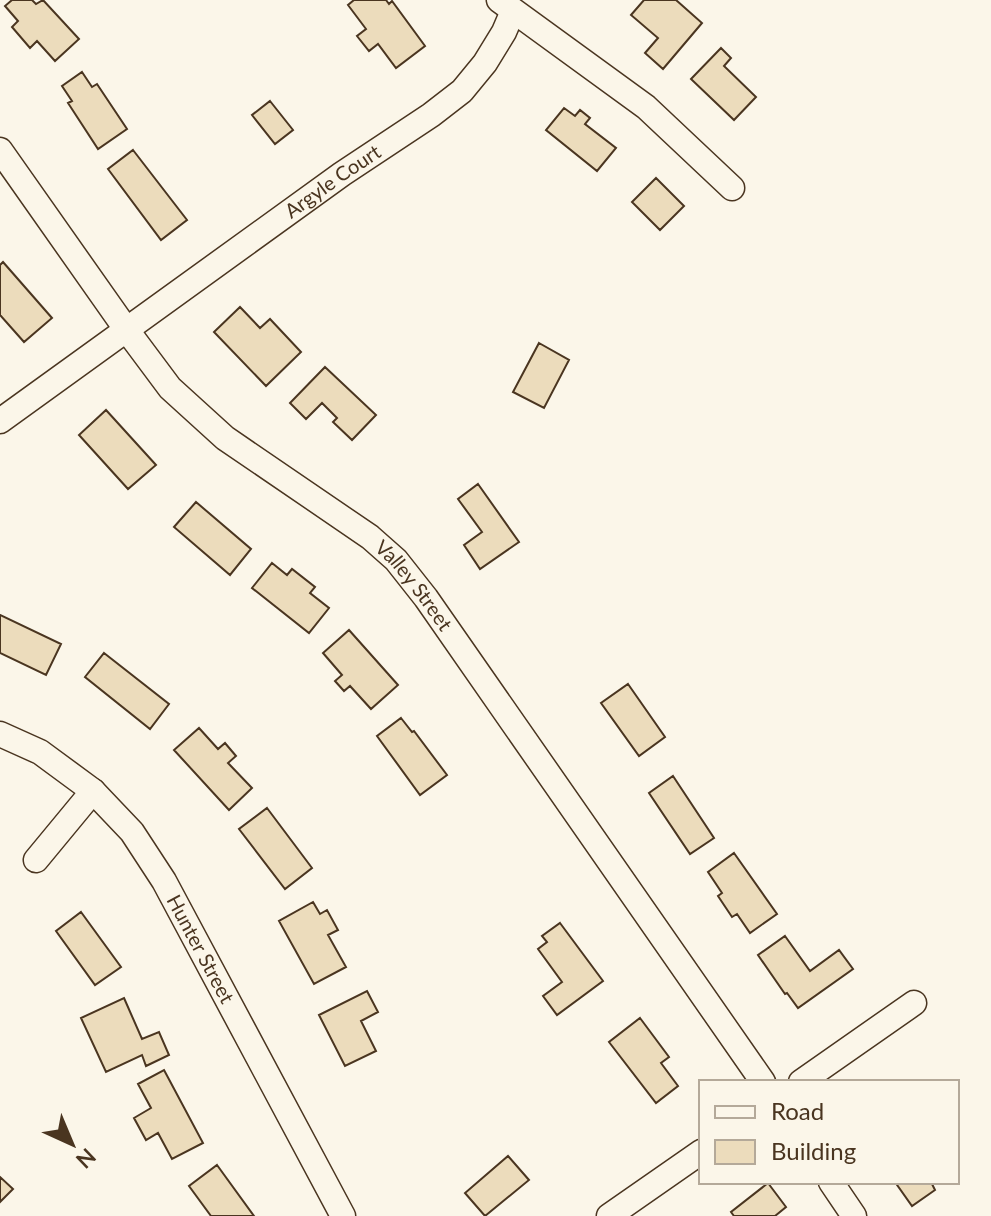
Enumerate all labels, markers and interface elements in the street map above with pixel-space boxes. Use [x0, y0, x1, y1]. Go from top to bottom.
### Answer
street label: Argyle Court [279, 139, 385, 223]
street label: Valley Street [371, 534, 458, 635]
street label: Hunter Street [162, 890, 240, 1007]
legend [699, 1080, 959, 1184]
text: Road [771, 1096, 824, 1125]
north arrow [32, 1104, 112, 1184]
text: Building [771, 1136, 856, 1165]
text: N [71, 1143, 102, 1174]

